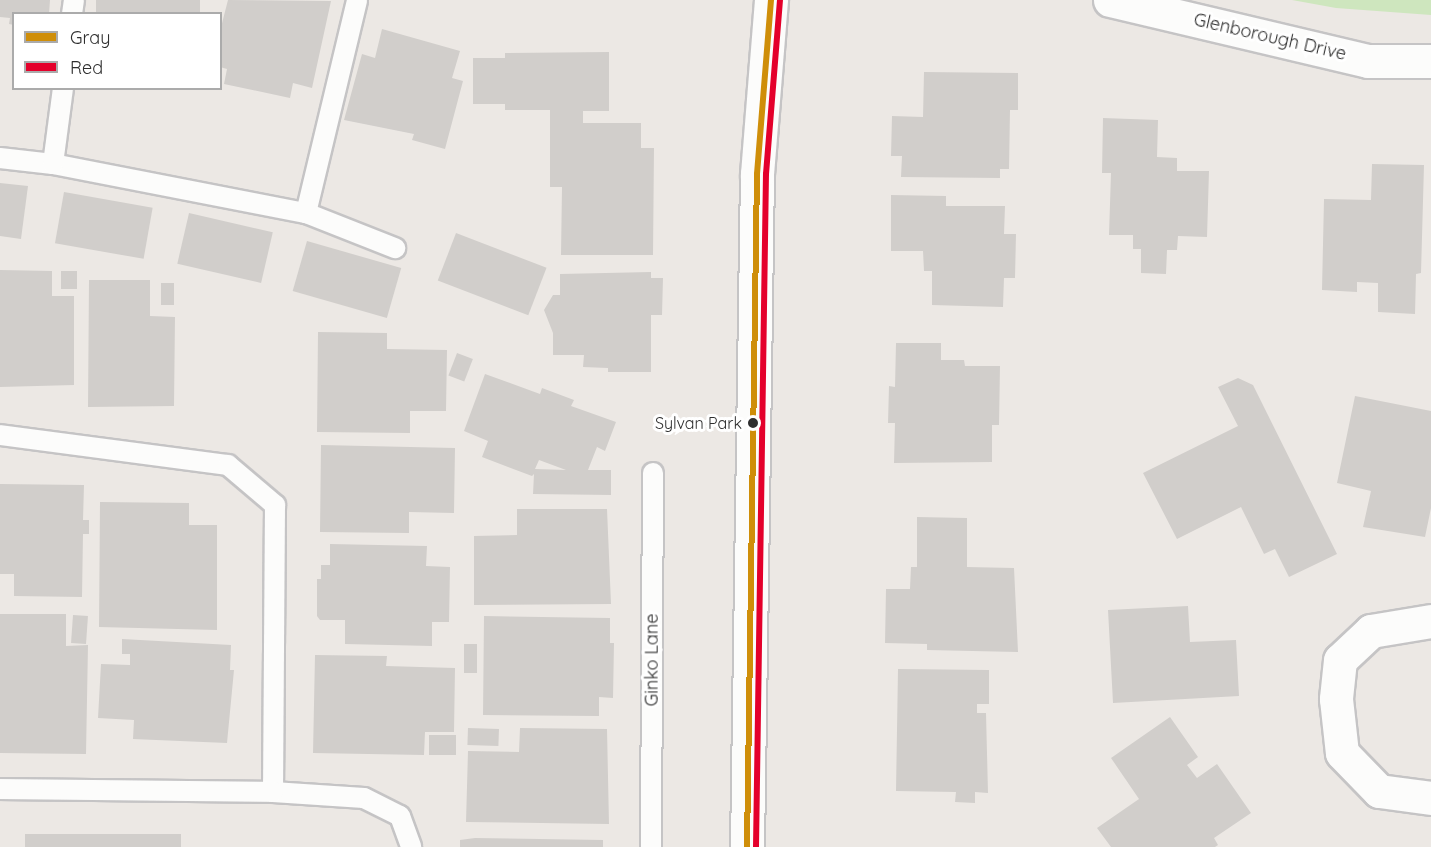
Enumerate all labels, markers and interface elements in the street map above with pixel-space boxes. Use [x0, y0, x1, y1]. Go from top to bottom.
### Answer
street label: Glenborough Drive [1192, 9, 1348, 65]
legend [12, 12, 222, 90]
text: Gray [70, 26, 110, 49]
text: Red [70, 56, 103, 79]
place label: Sylvan Park [655, 413, 742, 433]
marker: Sylvan Park [747, 417, 759, 429]
street label: Ginko Lane [641, 614, 663, 706]

